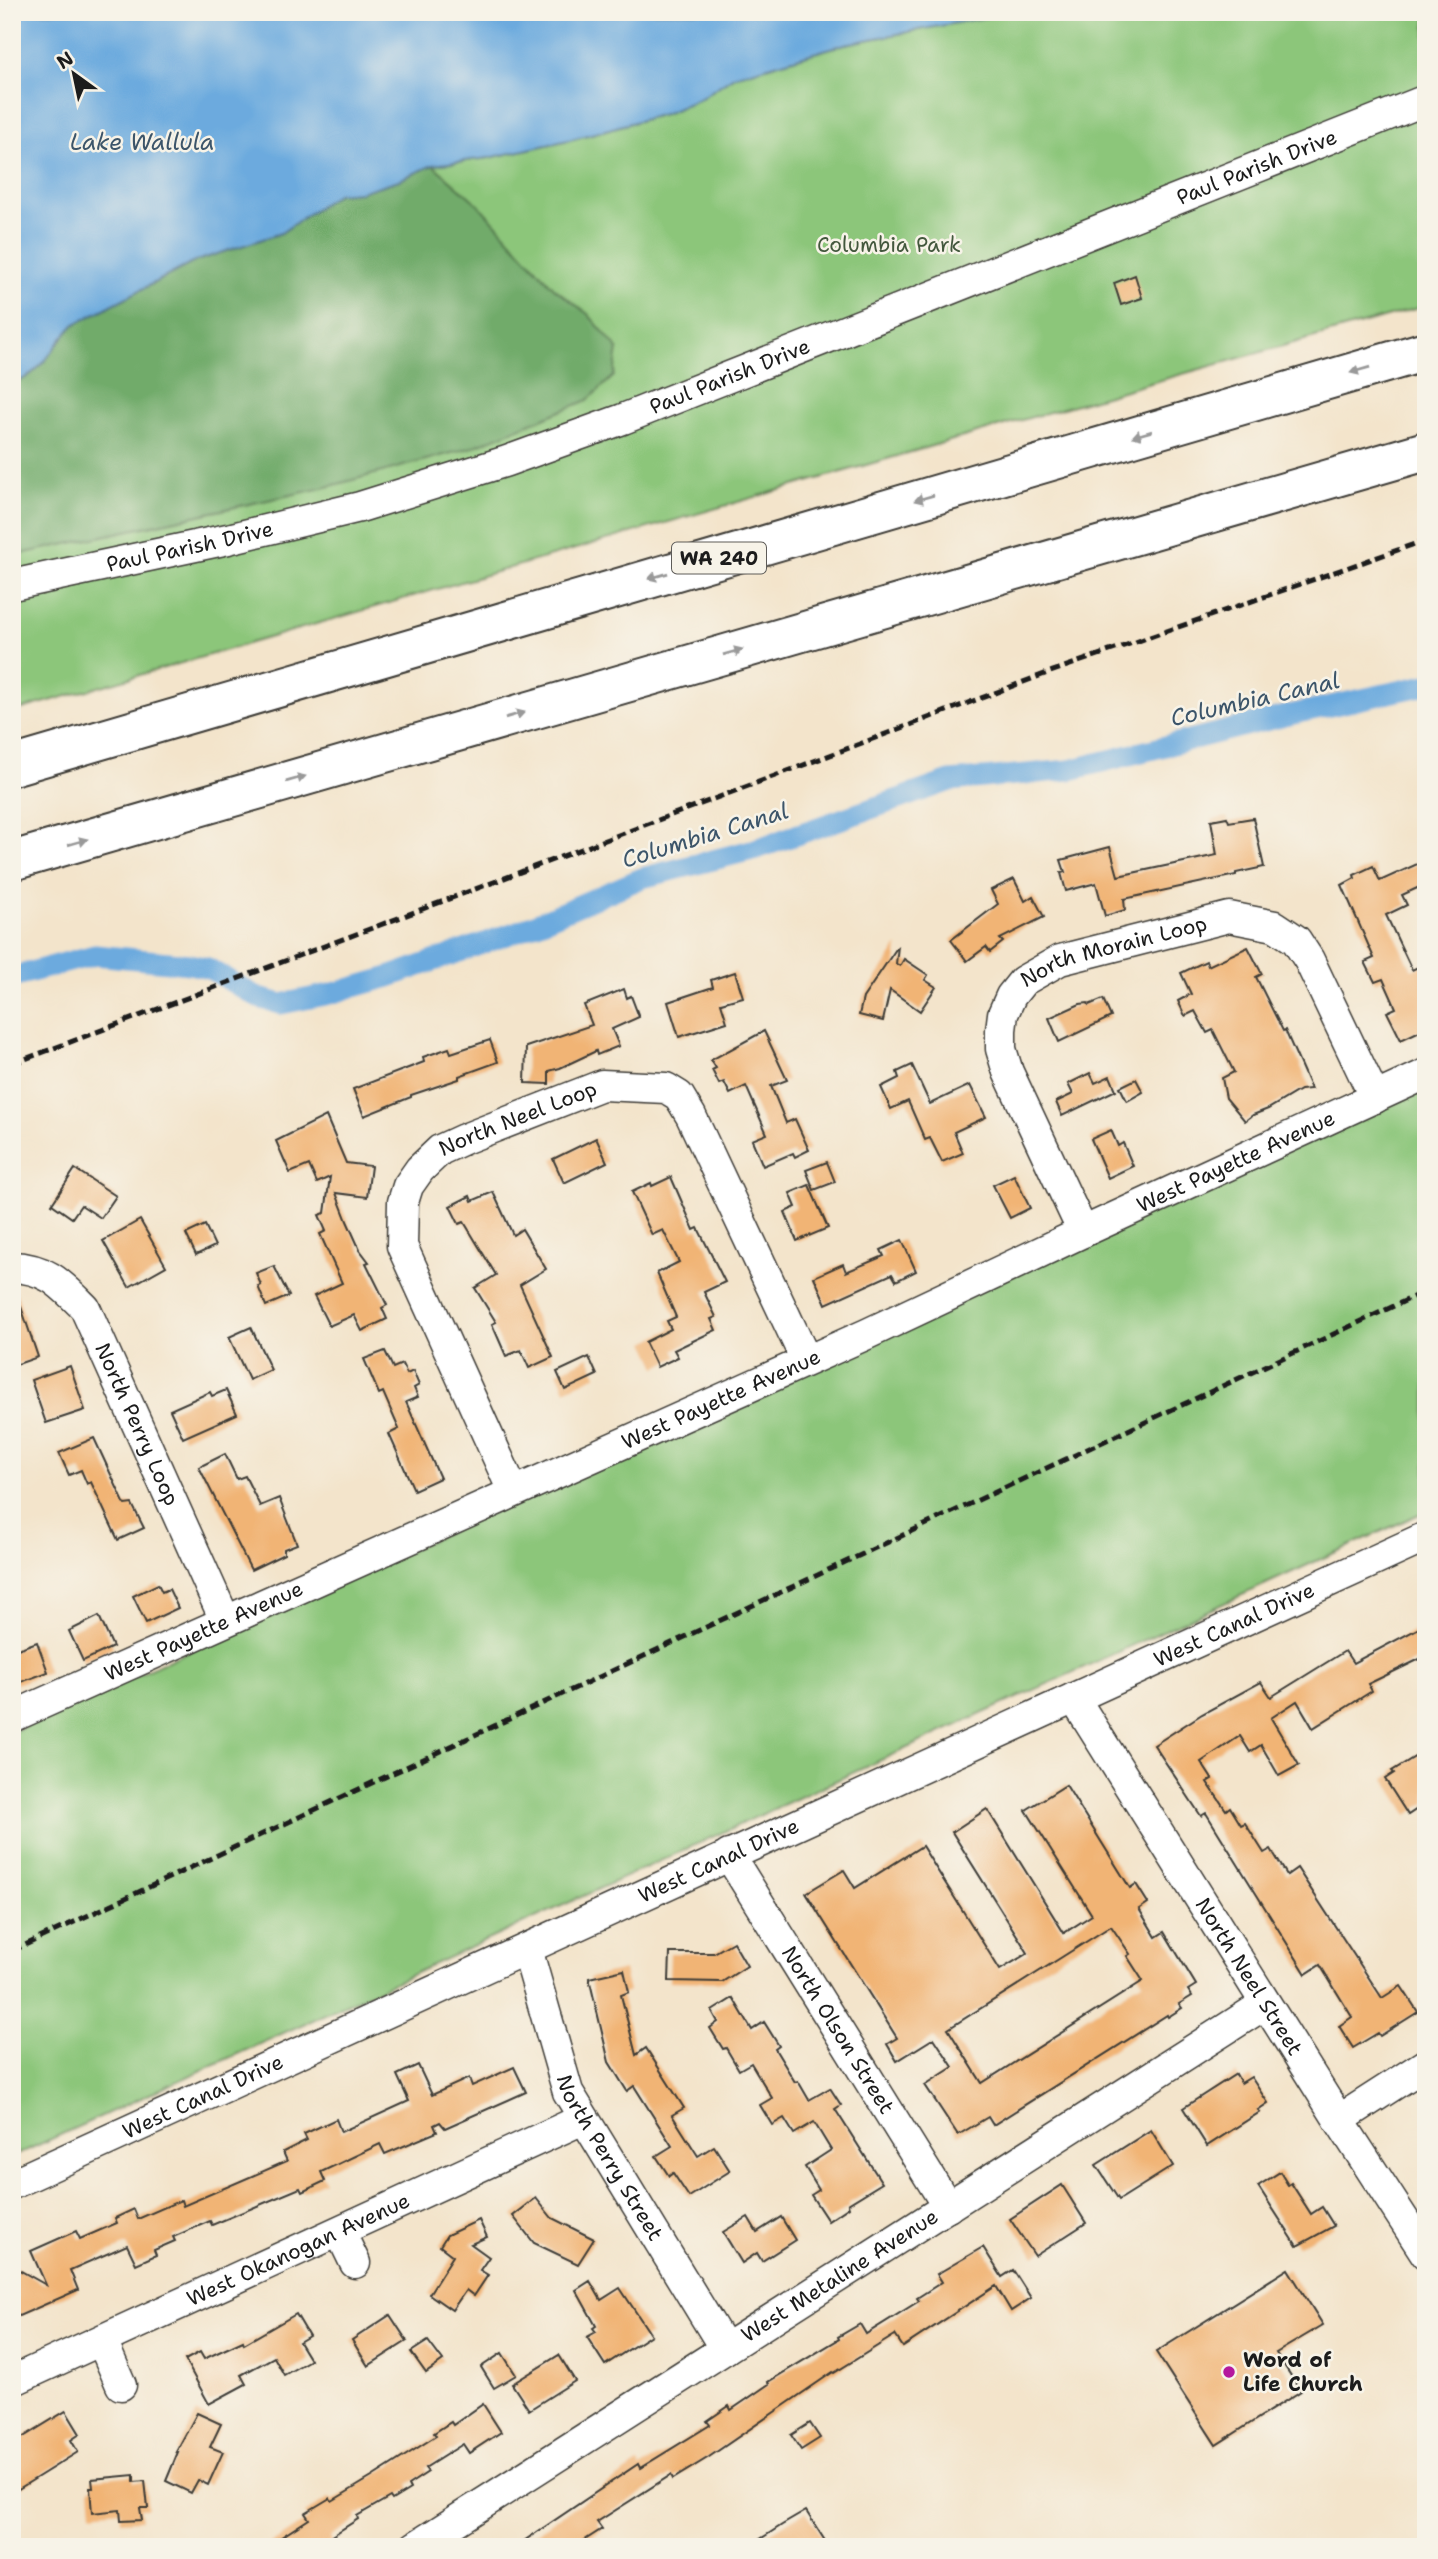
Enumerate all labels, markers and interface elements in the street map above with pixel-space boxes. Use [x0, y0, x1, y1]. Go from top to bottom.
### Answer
north arrow [38, 38, 108, 108]
text: N [52, 46, 78, 75]
street label: Paul Parish Drive [1172, 123, 1341, 212]
water label: Lake Wallula [70, 127, 214, 157]
park label: Columbia Park [817, 231, 961, 259]
street label: Paul Parish Drive [645, 332, 814, 421]
one-way arrow [1350, 365, 1371, 375]
one-way arrow [1131, 430, 1152, 440]
one-way arrow [913, 494, 934, 504]
street label: Paul Parish Drive [104, 514, 276, 579]
road number: WA 240 [672, 542, 766, 573]
one-way arrow [648, 572, 669, 582]
one-way arrow [723, 646, 745, 657]
water label: Columbia Canal [1167, 665, 1343, 733]
one-way arrow [505, 710, 526, 720]
one-way arrow [286, 773, 307, 783]
water label: Columbia Canal [618, 795, 792, 875]
one-way arrow [68, 836, 89, 846]
street label: North Morain Loop [1015, 909, 1210, 994]
street label: North Neel Loop [434, 1074, 601, 1163]
street label: West Payette Avenue [1132, 1104, 1339, 1219]
street label: North Perry Loop [88, 1338, 186, 1510]
street label: West Payette Avenue [617, 1343, 825, 1456]
street label: West Payette Avenue [100, 1574, 308, 1688]
street label: West Canal Drive [1149, 1576, 1319, 1674]
street label: West Canal Drive [634, 1812, 803, 1910]
street label: North Neel Street [1189, 1892, 1309, 2061]
street label: North Olson Street [775, 1941, 901, 2119]
street label: West Canal Drive [118, 2048, 288, 2146]
street label: North Perry Street [550, 2071, 670, 2246]
street label: West Okanogan Avenue [182, 2186, 414, 2313]
street label: West Metaline Avenue [736, 2202, 944, 2349]
place label: Word of Life Church [1243, 2346, 1363, 2398]
marker: Word of Life Church [1221, 2364, 1237, 2380]

